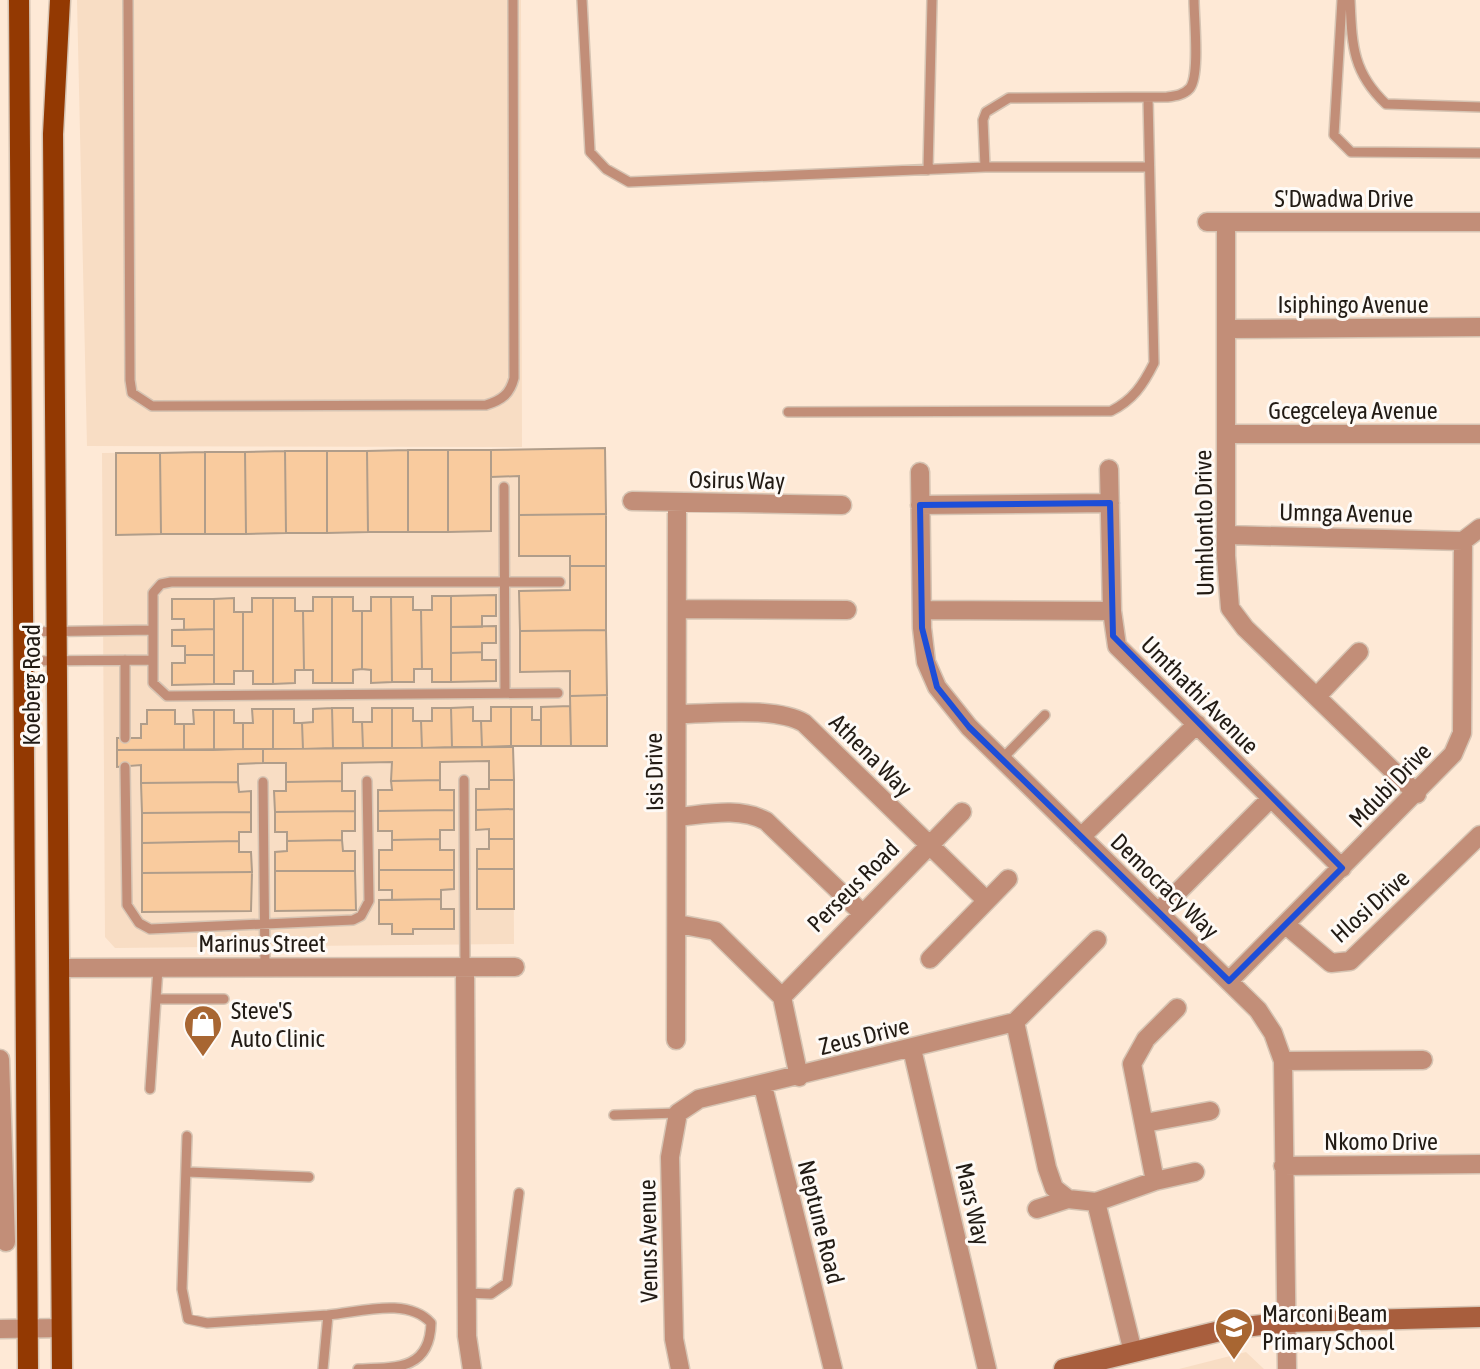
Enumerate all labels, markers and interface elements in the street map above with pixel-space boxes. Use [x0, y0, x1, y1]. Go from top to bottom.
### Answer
street label: S'Dwadwa Drive [1274, 185, 1414, 212]
street label: Isiphingo Avenue [1277, 291, 1429, 318]
street label: Gcegceleya Avenue [1268, 397, 1438, 424]
street label: Umhlontlo Drive [1189, 450, 1219, 596]
street label: Osirus Way [689, 466, 785, 494]
street label: Umnga Avenue [1279, 498, 1413, 528]
street label: Koeberg Road [18, 624, 45, 746]
street label: Umthathi Avenue [1136, 631, 1264, 759]
street label: Athena Way [824, 708, 918, 802]
street label: Isis Drive [640, 733, 668, 811]
street label: Mdubi Drive [1344, 738, 1436, 832]
street label: Democracy Way [1106, 828, 1225, 944]
street label: Perseus Road [802, 835, 904, 937]
street label: Hlosi Drive [1326, 864, 1414, 948]
street label: Marinus Street [198, 930, 326, 957]
place label: Steve'S Auto Clinic [231, 997, 324, 1052]
shop icon: Steve'S Auto Clinic [182, 1003, 224, 1058]
street label: Zeus Drive [816, 1012, 912, 1060]
street label: Nkomo Drive [1324, 1128, 1438, 1155]
street label: Neptune Road [793, 1157, 849, 1287]
street label: Mars Way [950, 1160, 996, 1248]
street label: Venus Avenue [633, 1179, 663, 1303]
place label: Marconi Beam Primary School [1262, 1300, 1395, 1355]
school or university icon: Marconi Beam Primary School [1213, 1306, 1255, 1361]

